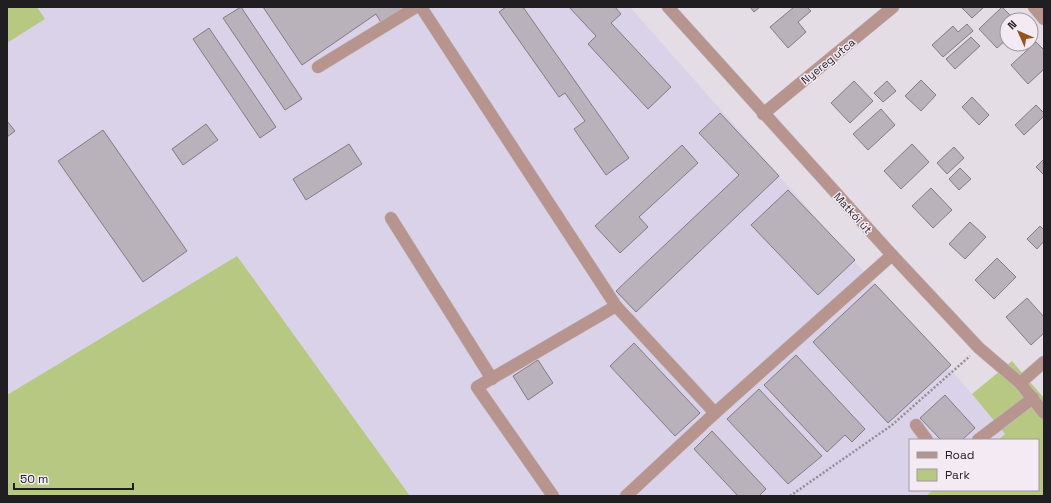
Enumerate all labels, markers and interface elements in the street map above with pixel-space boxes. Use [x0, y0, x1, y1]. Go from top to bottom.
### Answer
north arrow [999, 12, 1039, 52]
text: N [1004, 17, 1019, 32]
street label: Nyereg utca [798, 35, 858, 87]
street label: Matkói út [831, 190, 875, 236]
legend [909, 439, 1039, 491]
text: Road [945, 447, 974, 463]
scale bar [14, 465, 133, 491]
text: Park [945, 467, 970, 483]
text: 50 m [20, 471, 48, 487]

